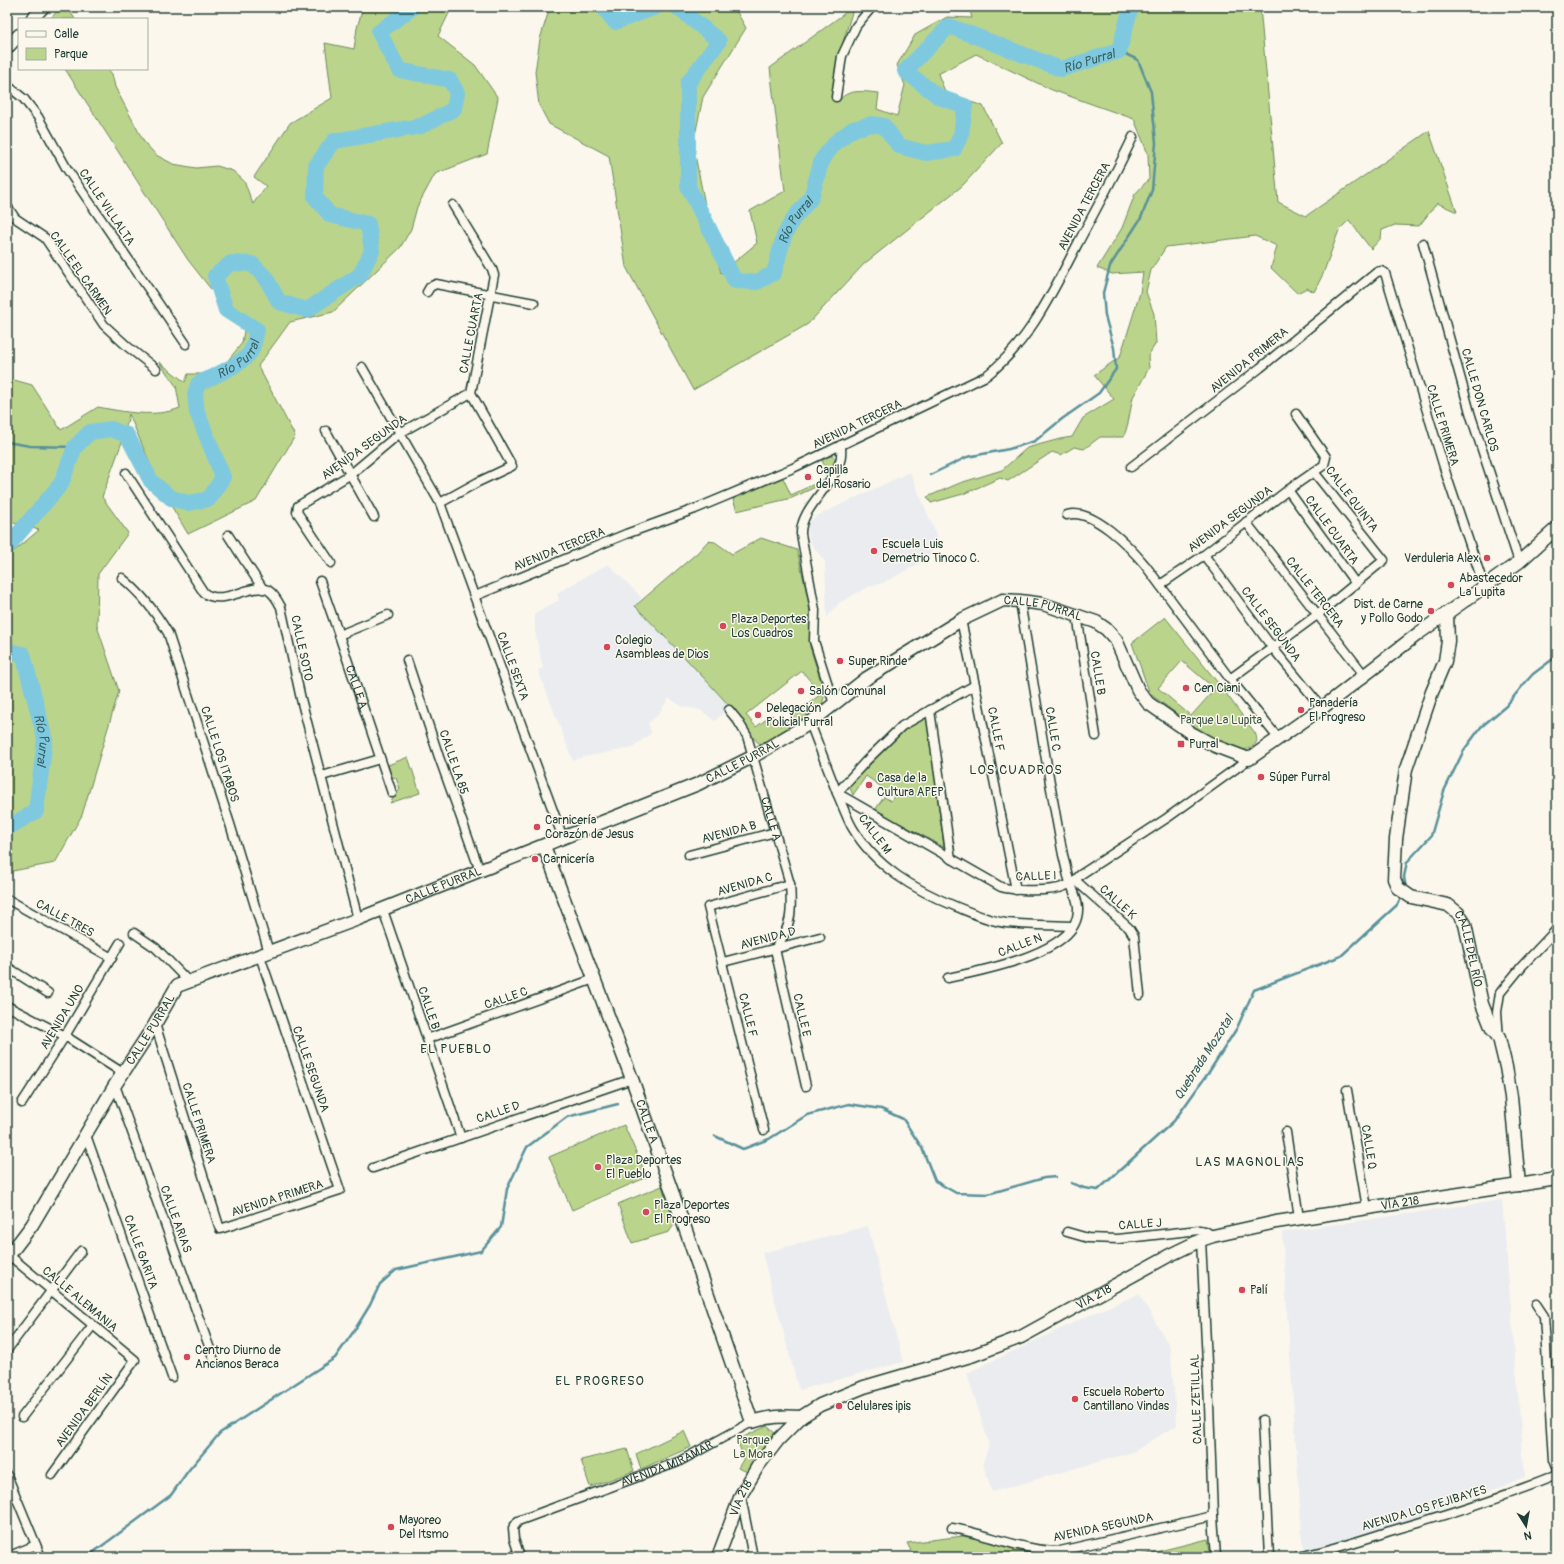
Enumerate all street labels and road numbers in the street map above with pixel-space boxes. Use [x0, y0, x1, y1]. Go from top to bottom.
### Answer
street label: AVENIDA TERCERA [1055, 159, 1114, 253]
street label: CALLE VILLALTA [75, 166, 138, 249]
street label: CALLE EL CARMEN [46, 229, 115, 318]
street label: CALLE CUARTA [456, 291, 487, 375]
street label: AVENIDA PRIMERA [1207, 324, 1291, 396]
street label: CALLE DON CARLOS [1458, 347, 1501, 454]
street label: CALLE PRIMERA [1423, 383, 1462, 468]
street label: AVENIDA TERCERA [810, 396, 905, 453]
street label: AVENIDA SEGUNDA [319, 411, 410, 483]
street label: CALLE QUINTA [1322, 463, 1381, 535]
street label: AVENIDA SEGUNDA [1185, 483, 1276, 556]
street label: CALLE CUARTA [1302, 493, 1362, 568]
street label: AVENIDA TERCERA [511, 524, 607, 575]
street label: CALLE TERCERA [1282, 554, 1347, 631]
street label: CALLE SEGUNDA [1237, 584, 1304, 665]
street label: CALLE PURRAL [1003, 593, 1084, 625]
street label: CALLE SOTO [287, 614, 316, 683]
street label: CALLE SEXTA [493, 630, 532, 703]
street label: CALLE B [1087, 650, 1108, 696]
street label: CALLE A [342, 663, 370, 711]
street label: CALLE LOS ITABOS [197, 704, 242, 804]
street label: CALLE F [984, 706, 1007, 753]
street label: CALLE C [1042, 706, 1063, 752]
street label: CALLE LA 85 [435, 728, 472, 796]
street label: CALLE PURRAL [704, 736, 782, 787]
street label: CALLE A [757, 795, 784, 843]
street label: CALLE M [855, 811, 895, 858]
street label: AVENIDA B [700, 818, 758, 847]
street label: CALLE PURRAL [403, 864, 484, 907]
street label: CALLE I [1015, 868, 1057, 885]
street label: AVENIDA C [716, 869, 774, 900]
street label: CALLE K [1096, 882, 1139, 923]
street label: CALLE TRES [33, 896, 97, 941]
street label: CALLE DEL RÍO [1450, 908, 1485, 989]
street label: AVENIDA D [739, 924, 798, 953]
street label: CALLE N [996, 930, 1044, 961]
street label: AVENIDA UNO [37, 982, 88, 1052]
street label: CALLE C [482, 984, 530, 1013]
street label: CALLE B [414, 985, 443, 1032]
street label: CALLE PURRAL [123, 992, 179, 1068]
street label: CALLE F [735, 992, 760, 1039]
street label: CALLE E [789, 992, 814, 1038]
street label: CALLE SEGUNDA [289, 1024, 332, 1114]
street label: CALLE PRIMERA [178, 1081, 219, 1166]
street label: CALLE D [474, 1098, 522, 1127]
street label: CALLE A [632, 1098, 661, 1146]
street label: CALLE Q [1358, 1124, 1379, 1170]
street label: AVENIDA PRIMERA [229, 1176, 325, 1220]
street label: CALLE ARIAS [156, 1183, 195, 1255]
street label: VÍA 218 [1380, 1193, 1420, 1214]
street label: CALLE GARITA [120, 1213, 161, 1291]
street label: CALLE J [1118, 1215, 1162, 1233]
street label: CALLE ALEMANIA [39, 1263, 121, 1335]
street label: VÍA 218 [1073, 1282, 1114, 1313]
street label: CALLE ZETILLAL [1187, 1353, 1206, 1444]
street label: AVENIDA BERLÍN [52, 1370, 116, 1450]
street label: AVENIDA MIRAMAR [618, 1437, 716, 1491]
street label: VÍA 218 [727, 1478, 756, 1519]
street label: AVENIDA LOS PEJIBAYES [1360, 1482, 1489, 1535]
street label: AVENIDA SEGUNDA [1052, 1510, 1155, 1545]

